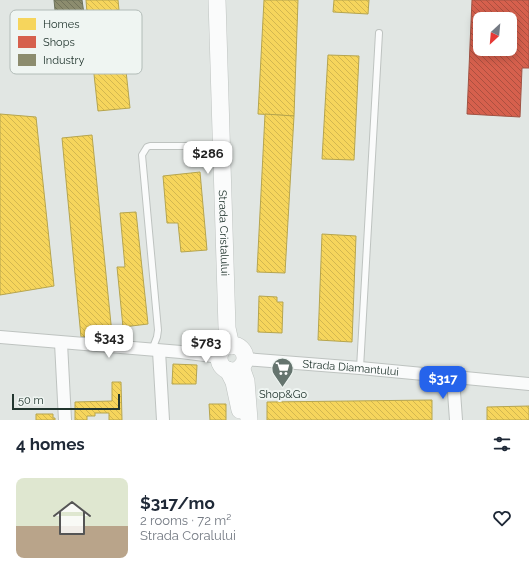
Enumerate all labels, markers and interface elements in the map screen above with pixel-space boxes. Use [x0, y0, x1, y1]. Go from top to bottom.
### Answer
legend [10, 10, 142, 74]
north arrow [473, 12, 517, 56]
map controls [473, 12, 517, 56]
text: Homes [43, 18, 79, 31]
text: Shops [43, 36, 75, 49]
text: Industry [43, 54, 84, 67]
pin: $286 [184, 141, 232, 175]
text: $286 [192, 146, 224, 161]
street label: Strada Cristalului [216, 190, 232, 276]
pin: $343 [85, 325, 133, 359]
text: $343 [94, 330, 124, 345]
pin: $783 [182, 330, 230, 364]
text: $783 [191, 335, 221, 350]
supermarket icon: Shop&Go [270, 355, 296, 388]
street label: Strada Diamantului [302, 357, 399, 378]
pin: $317 [419, 366, 467, 400]
text: $317 [428, 371, 458, 386]
place label: Shop&Go [259, 388, 308, 401]
scale bar [12, 392, 120, 411]
text: 50 m [18, 394, 44, 407]
icon: filters [491, 433, 513, 455]
text: 4 homes [16, 434, 85, 454]
text: $317/mo [140, 493, 215, 513]
icon: home [48, 494, 96, 542]
icon: heart [491, 507, 513, 529]
text: 2 rooms · 72 m² [140, 513, 231, 528]
text: Strada Coralului [140, 528, 236, 543]

